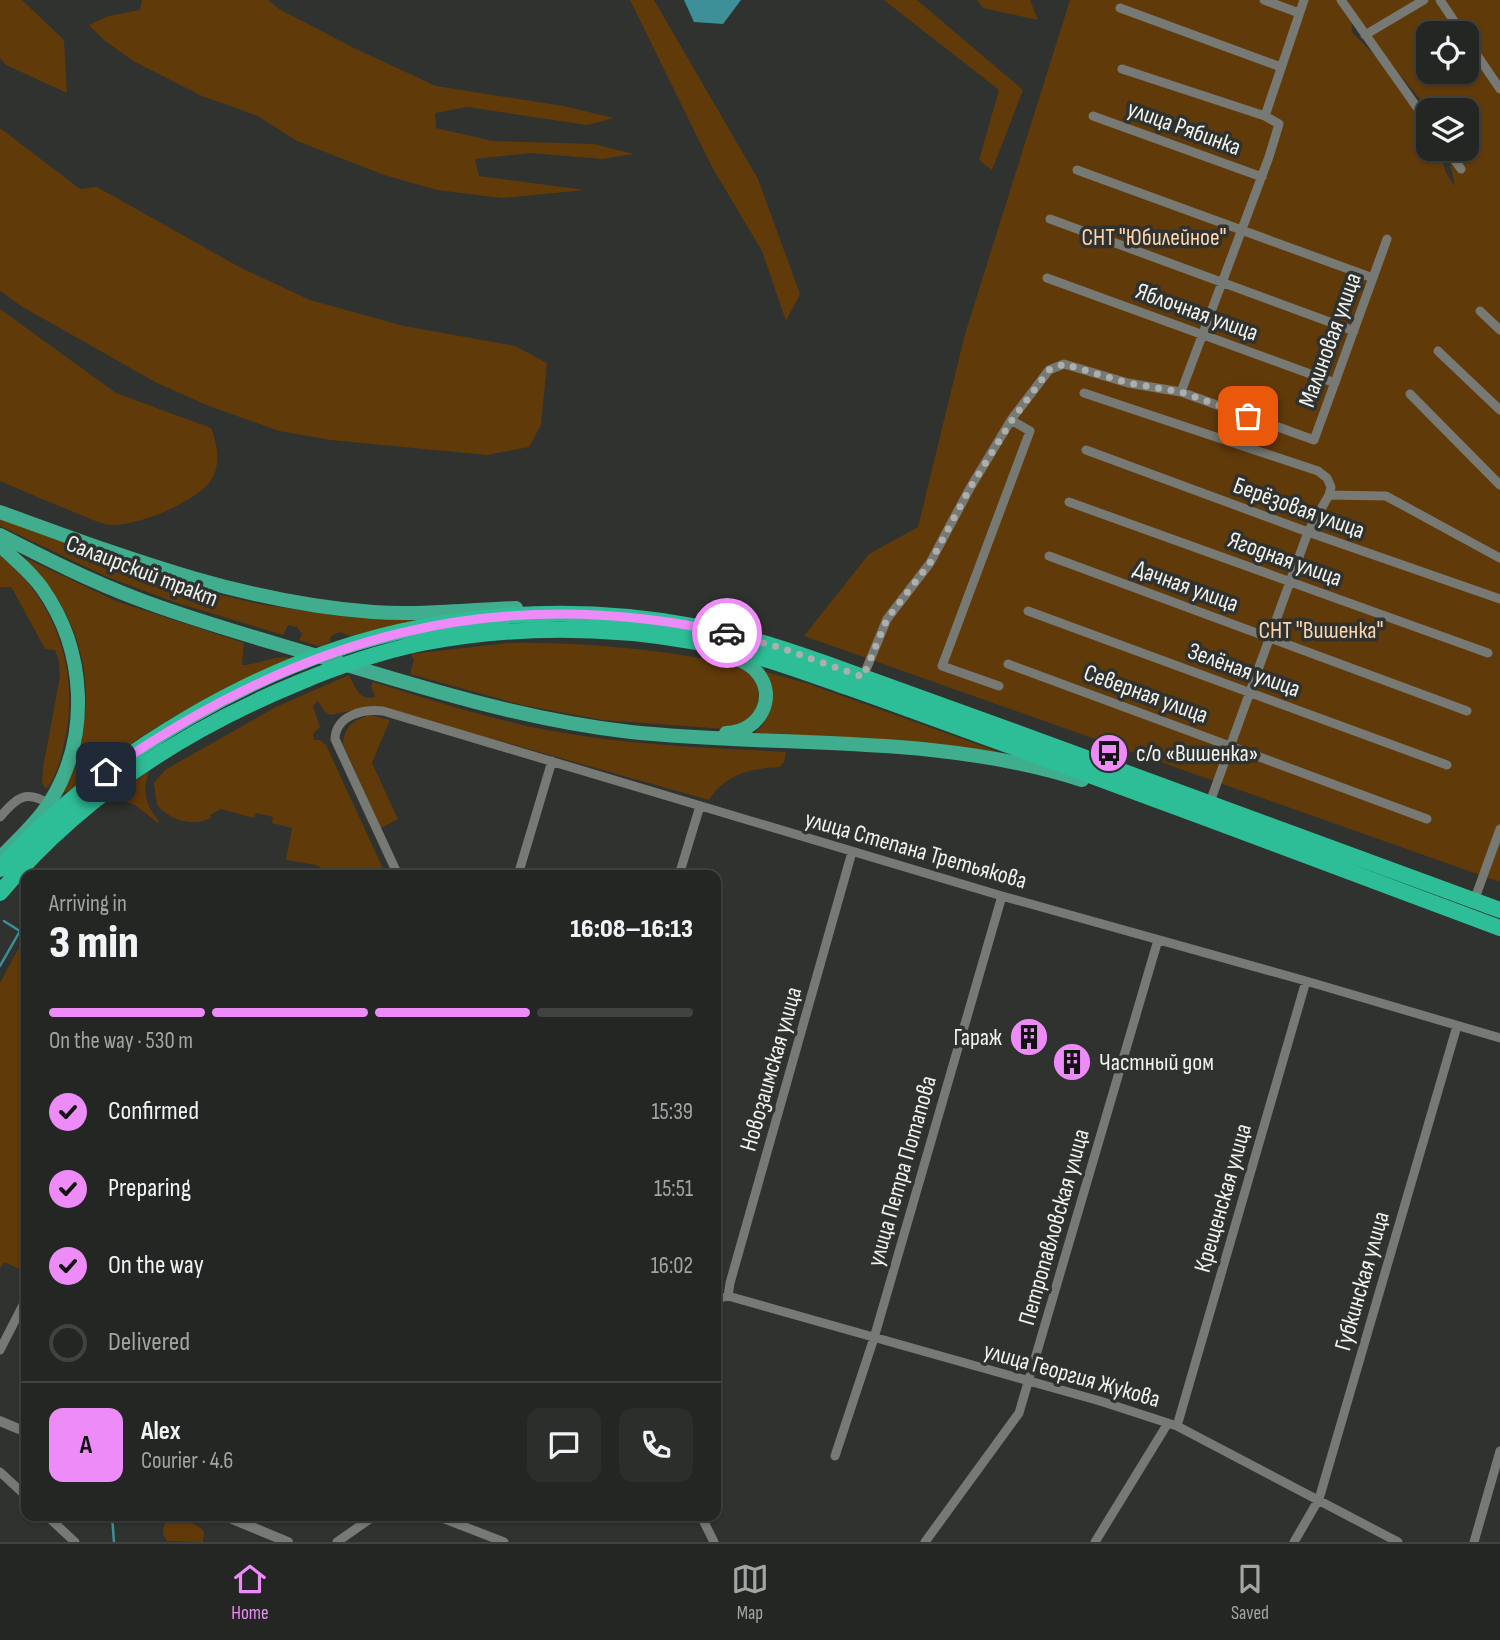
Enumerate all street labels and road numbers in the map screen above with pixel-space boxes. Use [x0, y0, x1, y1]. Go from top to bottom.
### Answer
street label: улица Рябинка [1123, 94, 1245, 162]
street label: Малиновая улица [1292, 269, 1368, 411]
street label: Яблочная улица [1132, 276, 1262, 348]
street label: Берёзовая улица [1229, 471, 1369, 545]
street label: Ягодная улица [1224, 525, 1346, 593]
street label: Салаирский тракт [62, 529, 222, 613]
street label: Дачная улица [1130, 554, 1242, 618]
street label: Зелёная улица [1184, 636, 1304, 704]
street label: Северная улица [1080, 658, 1212, 730]
street label: улица Степана Третьякова [802, 804, 1030, 896]
street label: Новозаимская улица [734, 984, 808, 1154]
street label: улица Петра Потапова [861, 1072, 943, 1270]
street label: Крещенская улица [1188, 1120, 1258, 1276]
street label: Петропавловская улица [1012, 1126, 1096, 1328]
street label: Губкинская улица [1328, 1208, 1396, 1354]
street label: улица Георгия Жукова [980, 1336, 1164, 1414]

